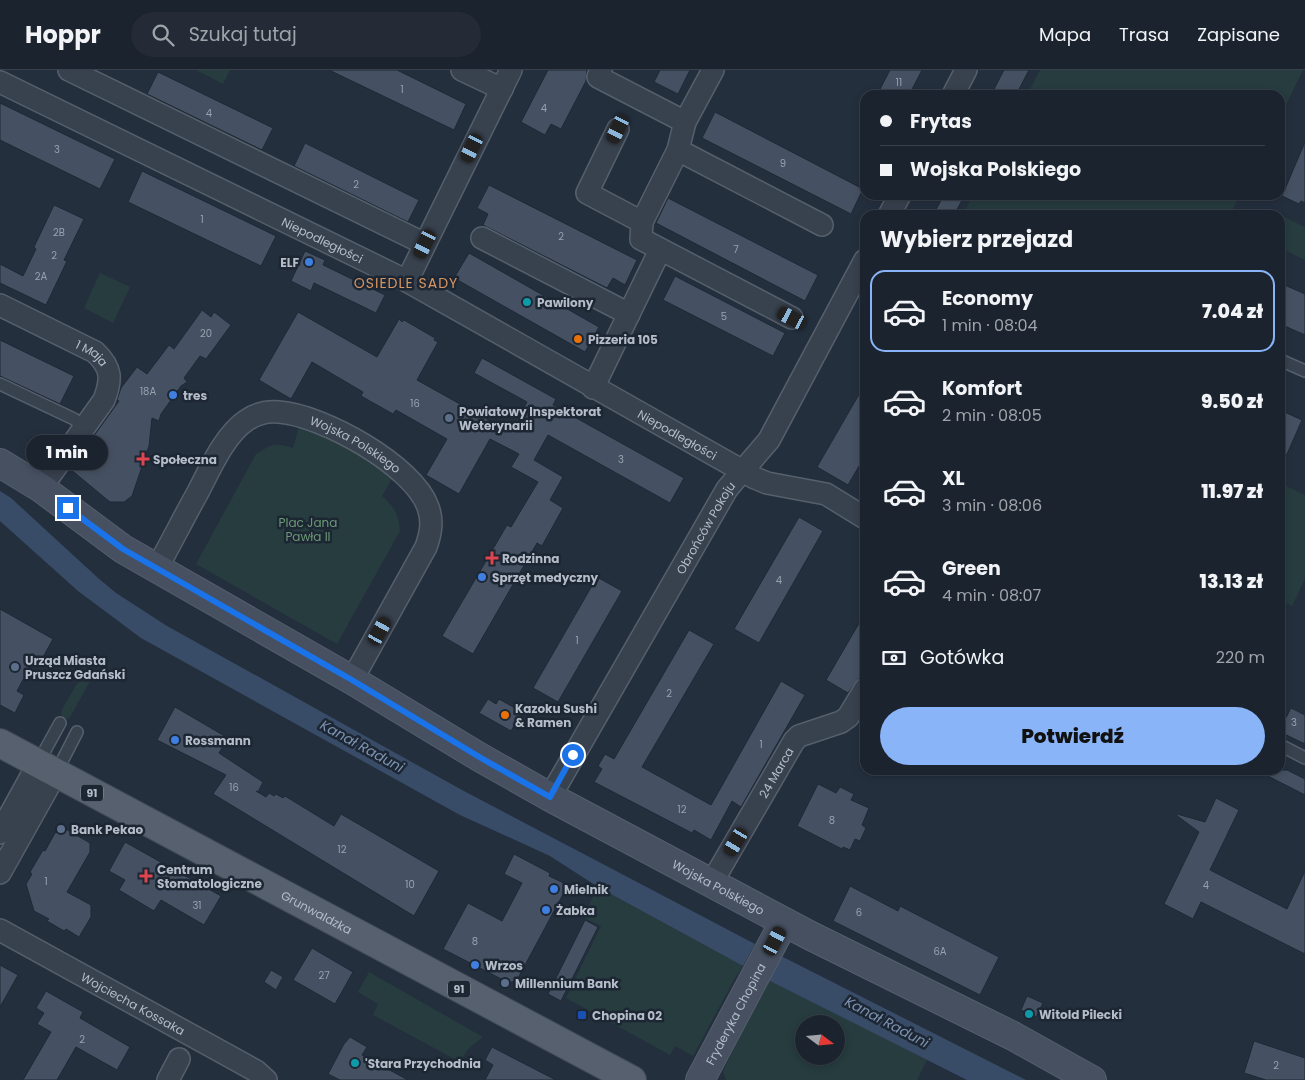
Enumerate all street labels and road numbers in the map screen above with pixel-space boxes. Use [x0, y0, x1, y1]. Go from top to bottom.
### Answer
street label: Niepodległości [279, 213, 366, 267]
street label: 1 Maja [73, 335, 113, 369]
street label: Niepodległości [635, 405, 720, 463]
street label: Wojska Polskiego [308, 411, 405, 477]
street label: Obrońców Pokoju [672, 477, 739, 577]
street label: 24 Marca [754, 744, 797, 801]
road number: 91 [81, 784, 103, 801]
street label: Wojska Polskiego [669, 855, 768, 919]
street label: Grunwaldzka [278, 886, 355, 938]
street label: Fryderyka Chopina [701, 960, 769, 1068]
street label: Wojciecha Kossaka [78, 968, 188, 1039]
road number: 91 [448, 981, 470, 998]

